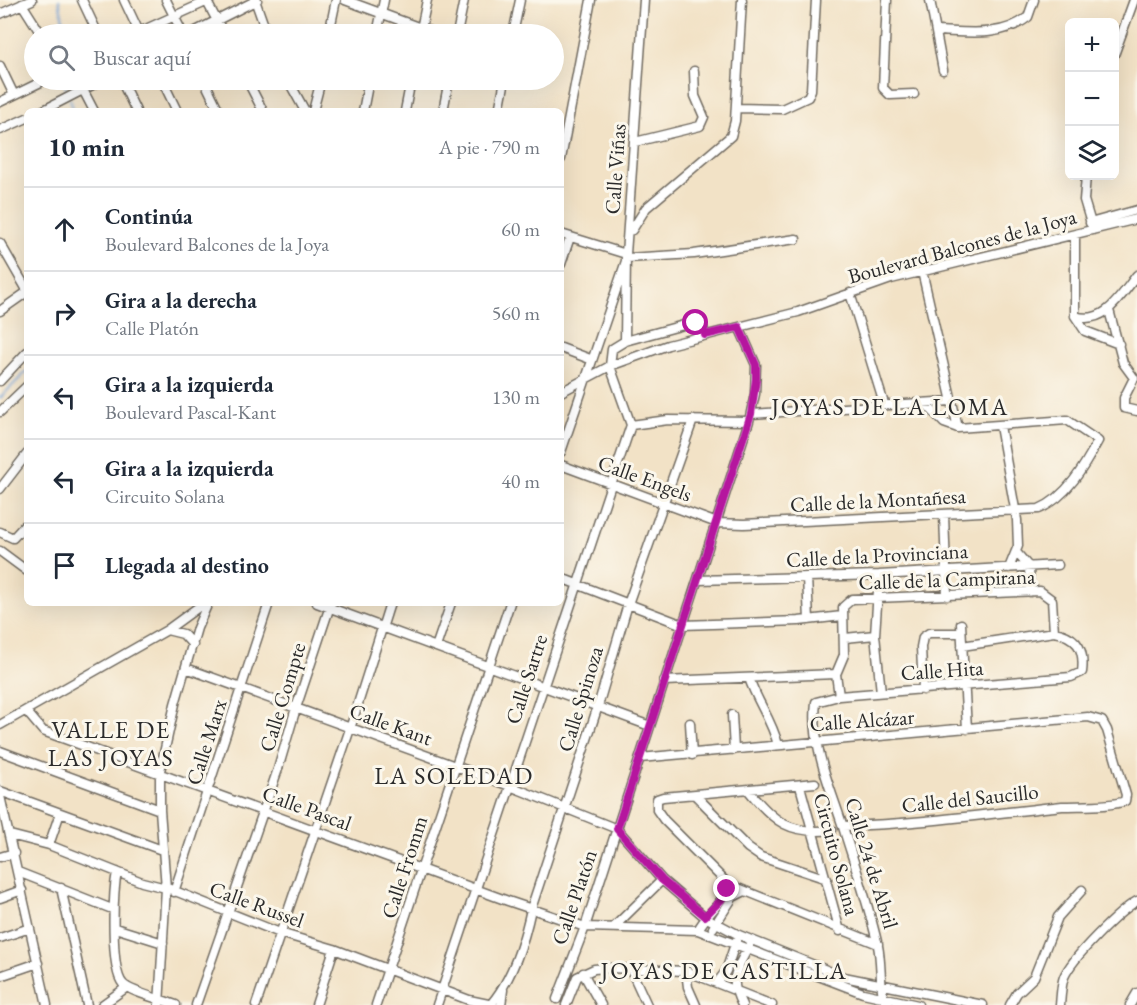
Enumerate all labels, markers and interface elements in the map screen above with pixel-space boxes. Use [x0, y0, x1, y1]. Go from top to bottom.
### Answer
map controls [1065, 18, 1119, 180]
button: + [1065, 18, 1119, 72]
search box [24, 24, 564, 90]
icon: search [45, 41, 78, 74]
text: Buscar aquí [93, 43, 191, 72]
button: − [1065, 72, 1119, 126]
street label: Calle Viñas [598, 123, 632, 215]
button: layers [1065, 126, 1119, 180]
text: 10 min [48, 130, 125, 164]
text: A pie · 790 m [439, 134, 540, 160]
text: Continúa [105, 202, 193, 231]
street label: Boulevard Balcones de la Joya [845, 202, 1080, 290]
icon: ahead [48, 213, 81, 246]
text: 60 m [501, 216, 540, 242]
text: Boulevard Balcones de la Joya [105, 231, 329, 257]
text: Gira a la derecha [105, 286, 257, 315]
icon: right [48, 297, 81, 330]
text: 560 m [492, 300, 540, 326]
route start [682, 309, 708, 335]
text: Calle Platón [105, 315, 199, 341]
text: Gira a la izquierda [105, 370, 274, 399]
icon: left [48, 381, 81, 414]
text: 130 m [492, 384, 540, 410]
district label: JOYAS DE LA LOMA [769, 391, 1009, 422]
text: Boulevard Pascal-Kant [105, 399, 276, 425]
street label: Calle Engels [594, 449, 696, 507]
text: Gira a la izquierda [105, 454, 274, 483]
icon: left [48, 465, 81, 498]
text: 40 m [501, 468, 540, 494]
street label: Calle de la Montañesa [790, 482, 967, 518]
text: Circuito Solana [105, 483, 225, 509]
street label: Calle de la Provinciana [785, 537, 969, 573]
icon: arrive [48, 549, 81, 582]
text: Llegada al destino [105, 551, 269, 580]
street label: Calle de la Campirana [858, 562, 1036, 596]
street label: Calle Sartre [499, 631, 553, 727]
street label: Calle Compte [253, 639, 311, 755]
street label: Calle Spinoza [551, 642, 609, 755]
street label: Calle Hita [900, 654, 985, 686]
street label: Calle Marx [179, 696, 233, 788]
street label: Calle Kant [346, 697, 436, 752]
street label: Calle Alcázar [809, 703, 915, 737]
district label: VALLE DE LAS JOYAS [48, 714, 174, 773]
district label: LA SOLEDAD [374, 760, 534, 791]
street label: Calle del Saucillo [900, 777, 1040, 819]
street label: Calle Pascal [259, 779, 355, 837]
street label: Circuito Solana [808, 790, 866, 919]
street label: Calle 24 de Abril [839, 794, 905, 932]
street label: Calle Fromm [375, 812, 433, 922]
street label: Calle Platón [545, 846, 603, 948]
street label: Calle Russel [206, 874, 308, 934]
route end [713, 875, 739, 901]
district label: JOYAS DE CASTILLA [599, 955, 847, 986]

